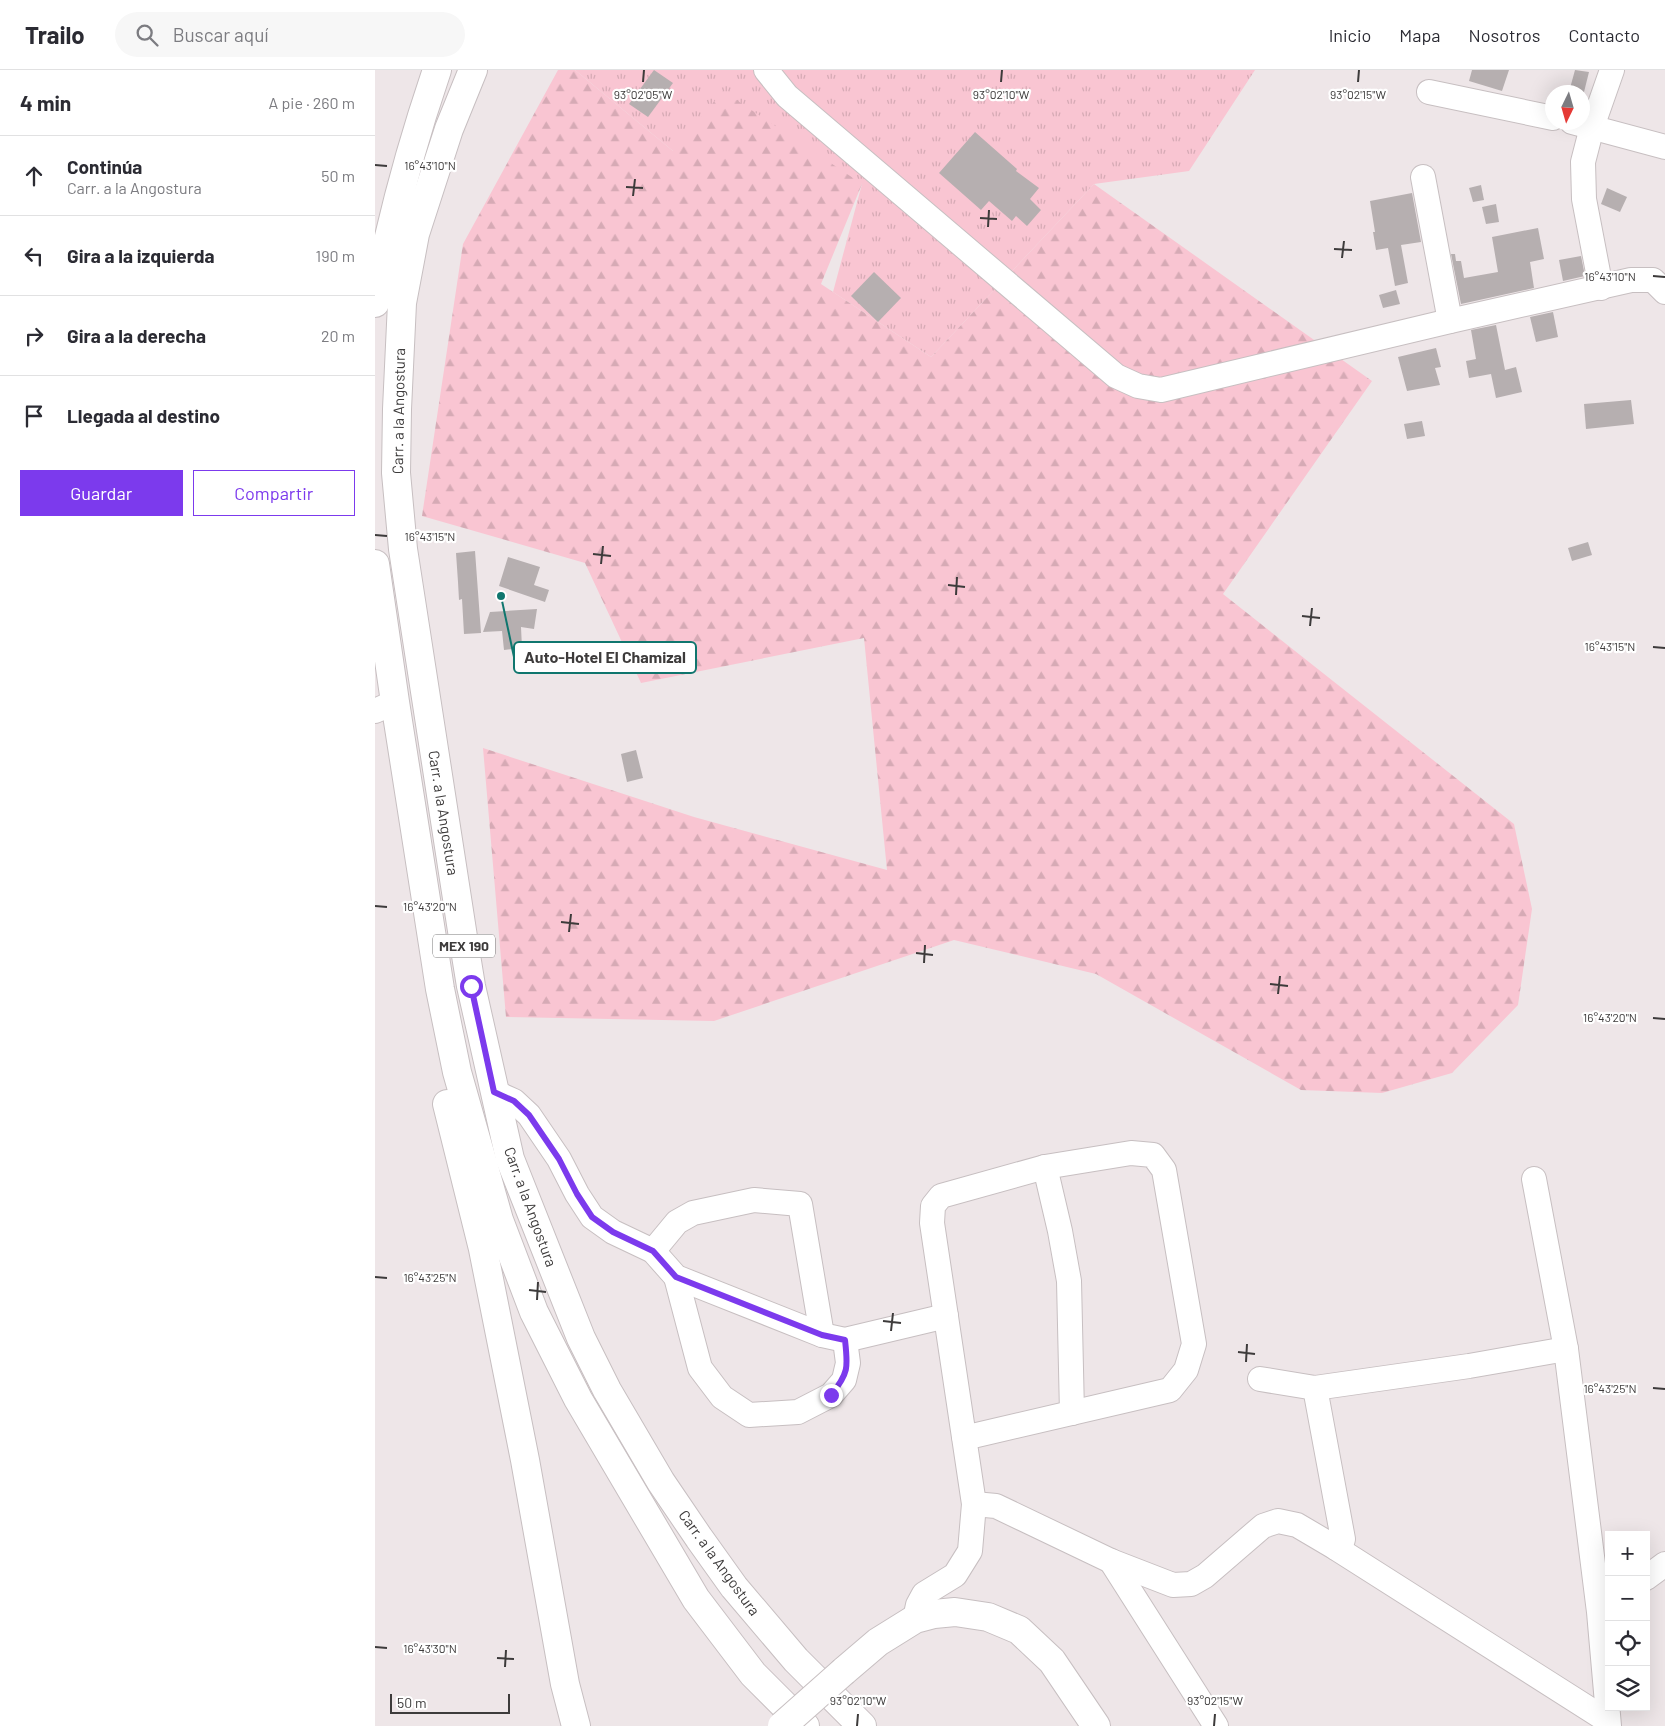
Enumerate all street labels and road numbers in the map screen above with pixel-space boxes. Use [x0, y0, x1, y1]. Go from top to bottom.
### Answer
street label: Carr. a la Angostura [388, 348, 408, 474]
street label: Carr. a la Angostura [425, 749, 463, 877]
road number: MEX 190 [433, 934, 495, 958]
street label: Carr. a la Angostura [501, 1144, 561, 1269]
street label: Carr. a la Angostura [675, 1506, 764, 1619]

